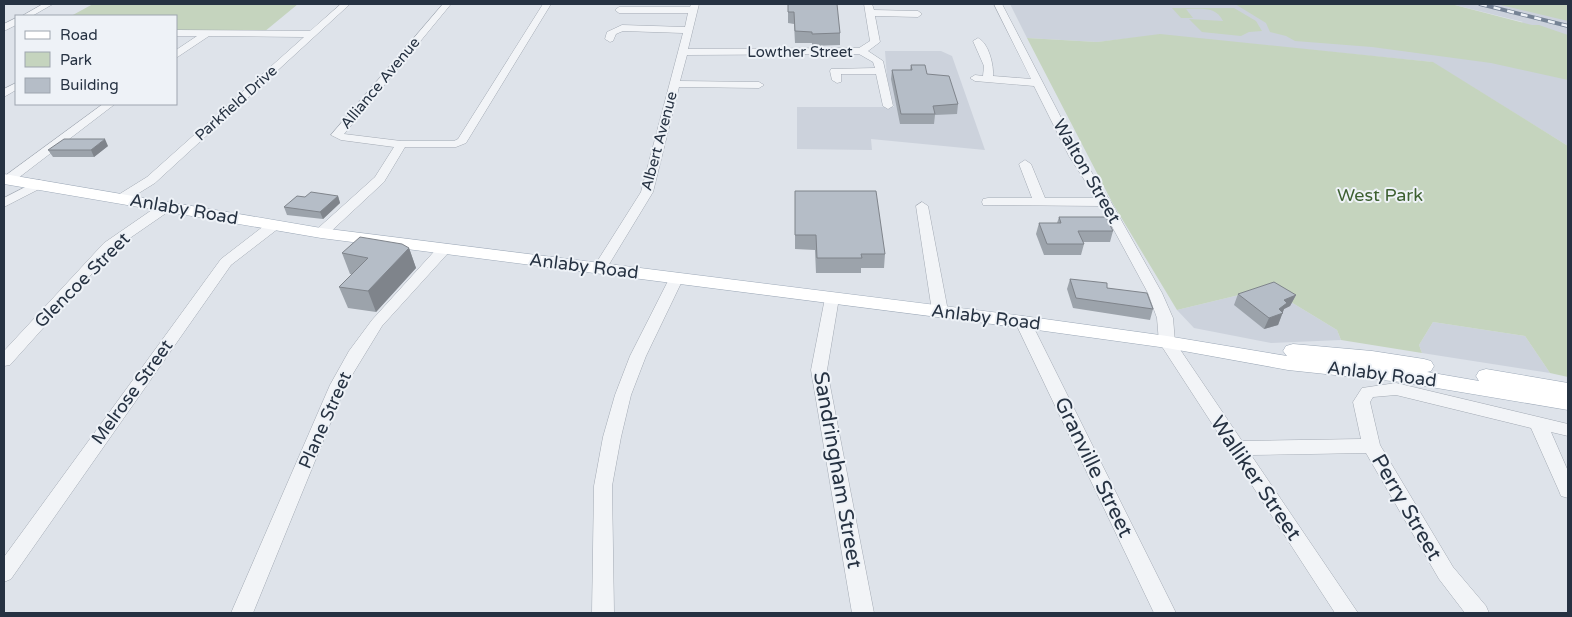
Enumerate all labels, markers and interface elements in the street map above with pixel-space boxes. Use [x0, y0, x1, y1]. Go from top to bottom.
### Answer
legend [15, 15, 178, 105]
text: Road [60, 26, 98, 44]
street label: Alliance Avenue [337, 34, 423, 132]
street label: Lowther Street [747, 43, 853, 61]
text: Park [60, 51, 92, 69]
street label: Parkfield Drive [191, 61, 281, 145]
text: Building [60, 76, 119, 94]
street label: Albert Avenue [637, 89, 681, 193]
street label: Walton Street [1048, 115, 1126, 227]
park label: West Park [1337, 184, 1423, 206]
street label: Anlaby Road [128, 189, 240, 229]
street label: Glencoe Street [30, 228, 134, 332]
street label: Anlaby Road [528, 248, 640, 284]
street label: Anlaby Road [930, 299, 1042, 335]
street label: Melrose Street [87, 335, 178, 449]
street label: Anlaby Road [1326, 356, 1438, 392]
street label: Plane Street [294, 368, 356, 472]
street label: Sandringham Street [808, 370, 867, 570]
street label: Granville Street [1049, 393, 1138, 541]
street label: Walliker Street [1205, 411, 1306, 545]
street label: Perry Street [1366, 450, 1447, 565]

